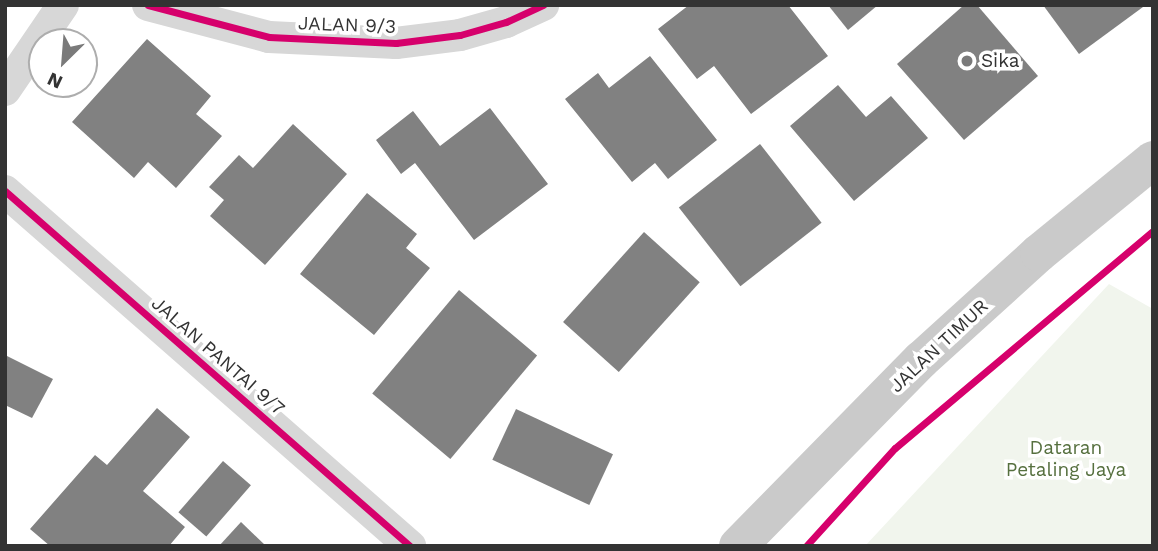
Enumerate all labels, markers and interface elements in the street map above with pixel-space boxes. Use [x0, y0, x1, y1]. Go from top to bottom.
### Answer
street label: JALAN 9/3 [298, 12, 396, 38]
north arrow [28, 28, 98, 98]
place label: Sika [981, 50, 1019, 72]
marker: Sika [959, 53, 975, 69]
text: N [44, 67, 66, 94]
street label: JALAN PANTAI 9/7 [147, 292, 289, 420]
street label: JALAN TIMUR [885, 294, 993, 398]
park label: Dataran Petaling Jaya [1006, 437, 1126, 481]

